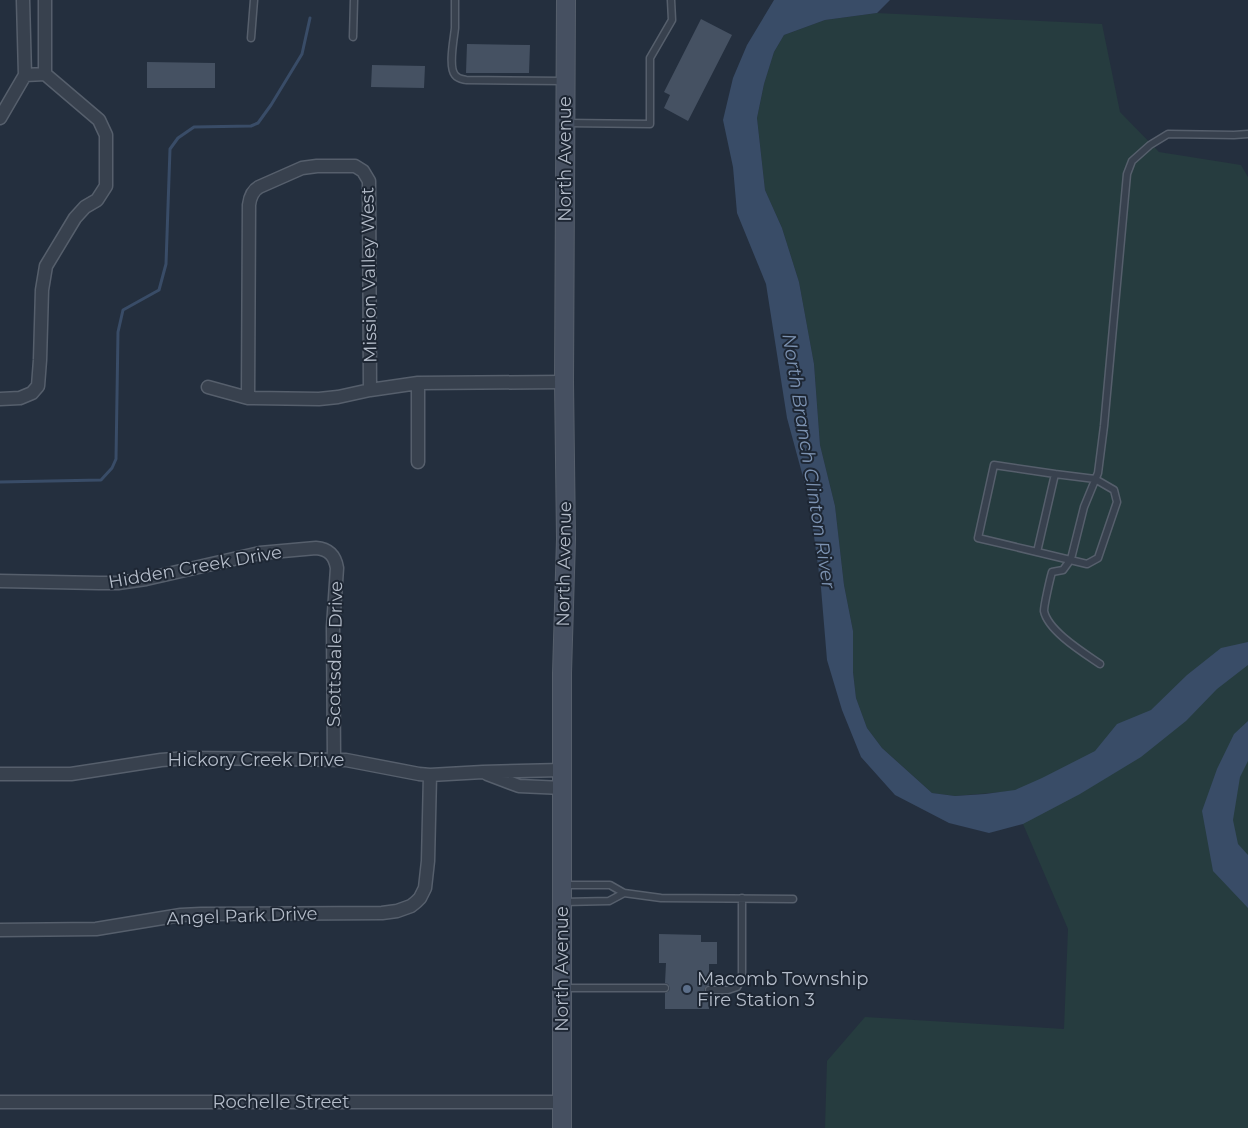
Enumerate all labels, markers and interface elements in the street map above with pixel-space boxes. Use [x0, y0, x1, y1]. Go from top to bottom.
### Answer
street label: North Avenue [554, 96, 576, 222]
street label: Mission Valley West [356, 187, 382, 363]
water label: North Branch Clinton River [777, 332, 841, 591]
street label: North Avenue [552, 501, 576, 627]
street label: Hidden Creek Drive [107, 541, 284, 593]
street label: Scottsdale Drive [323, 581, 347, 727]
street label: Hickory Creek Drive [168, 749, 345, 771]
street label: Angel Park Drive [166, 902, 318, 930]
street label: North Avenue [551, 906, 573, 1032]
place label: Macomb Township Fire Station 3 [697, 968, 868, 1011]
marker: Macomb Township Fire Station 3 [681, 983, 693, 995]
street label: Rochelle Street [212, 1091, 350, 1113]

